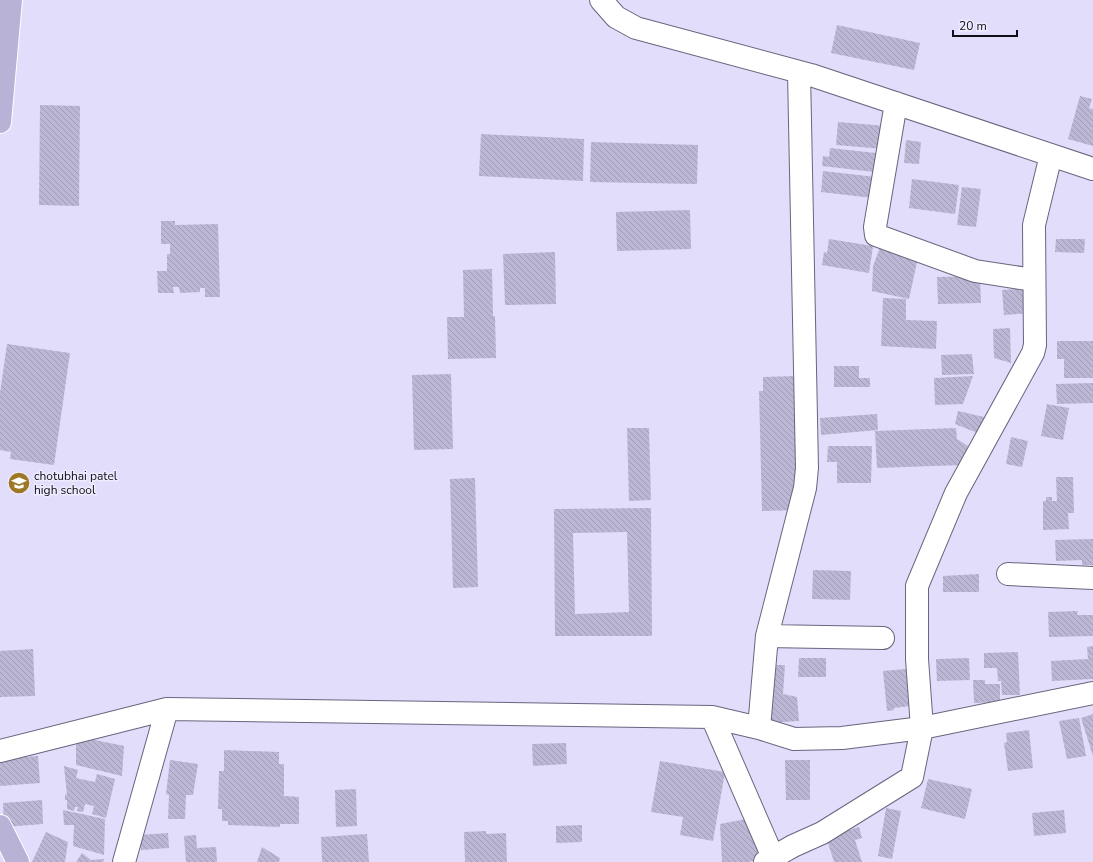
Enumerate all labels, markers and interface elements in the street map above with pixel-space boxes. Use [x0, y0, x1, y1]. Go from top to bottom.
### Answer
scale bar [953, 12, 1017, 38]
text: 20 m [959, 18, 987, 34]
place label: chotubhai patel high school [34, 468, 118, 498]
school or university icon: chotubhai patel high school [6, 470, 32, 496]

